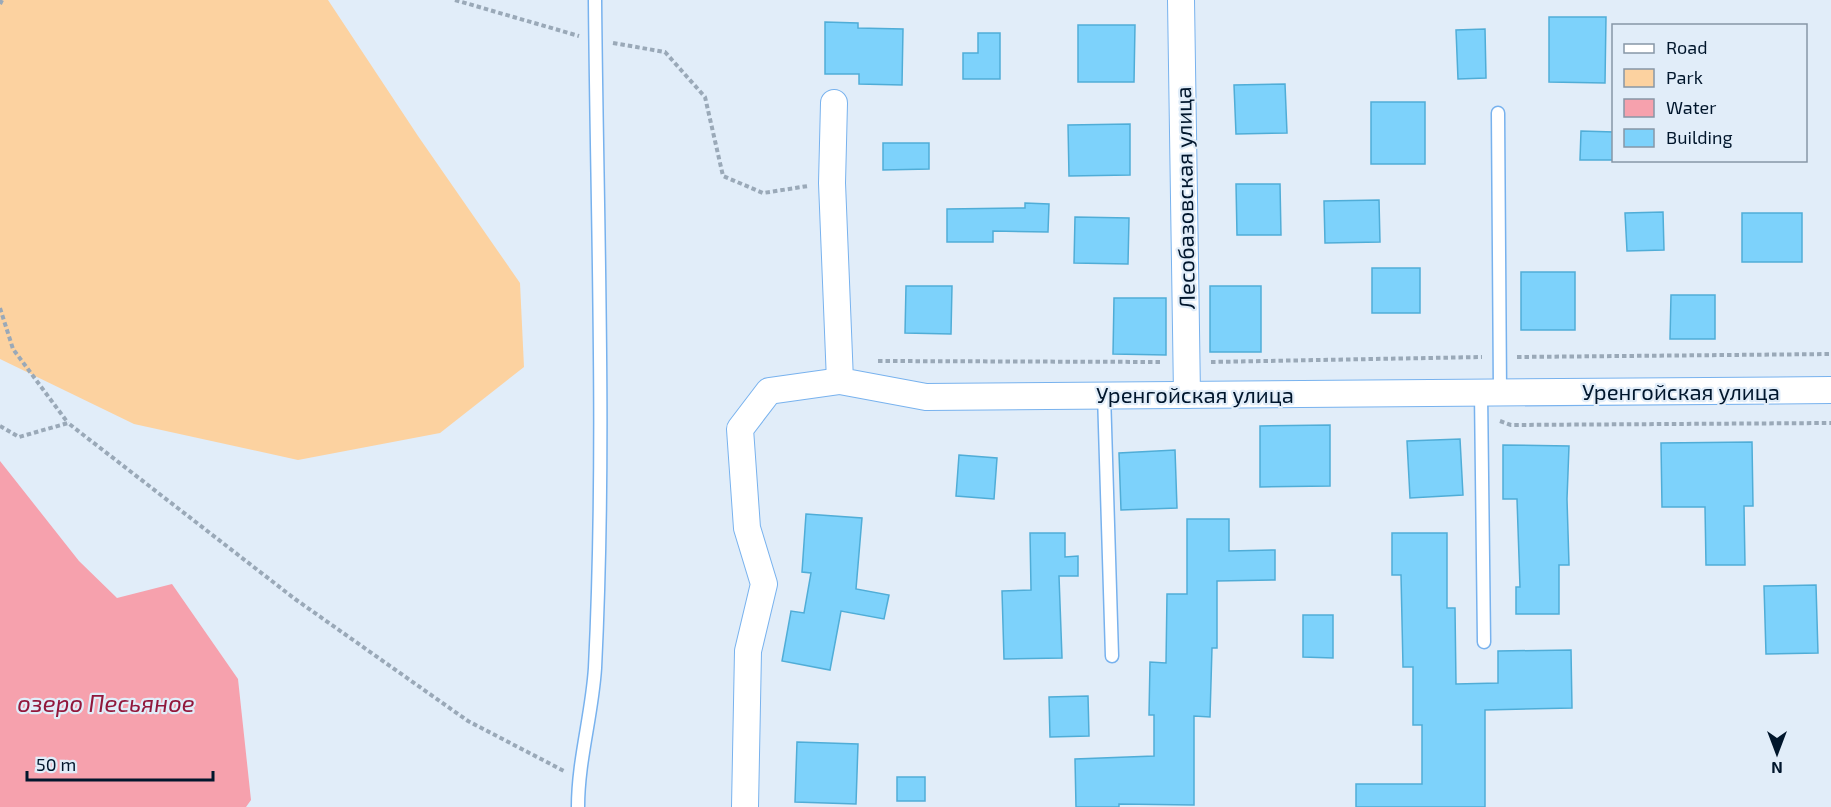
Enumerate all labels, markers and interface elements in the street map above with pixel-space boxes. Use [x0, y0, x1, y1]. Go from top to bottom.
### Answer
legend [1612, 24, 1807, 162]
text: Road [1666, 36, 1707, 58]
text: Park [1666, 66, 1703, 88]
street label: Лесобазовская улица [1169, 86, 1200, 310]
text: Water [1666, 96, 1716, 118]
text: Building [1666, 126, 1733, 148]
street label: Уренгойская улица [1582, 378, 1780, 405]
street label: Уренгойская улица [1096, 381, 1294, 408]
water label: озеро Песьяное [17, 688, 195, 717]
north arrow [1747, 723, 1807, 783]
scale bar [27, 744, 213, 782]
text: 50 m [36, 753, 76, 775]
text: N [1771, 759, 1783, 778]

